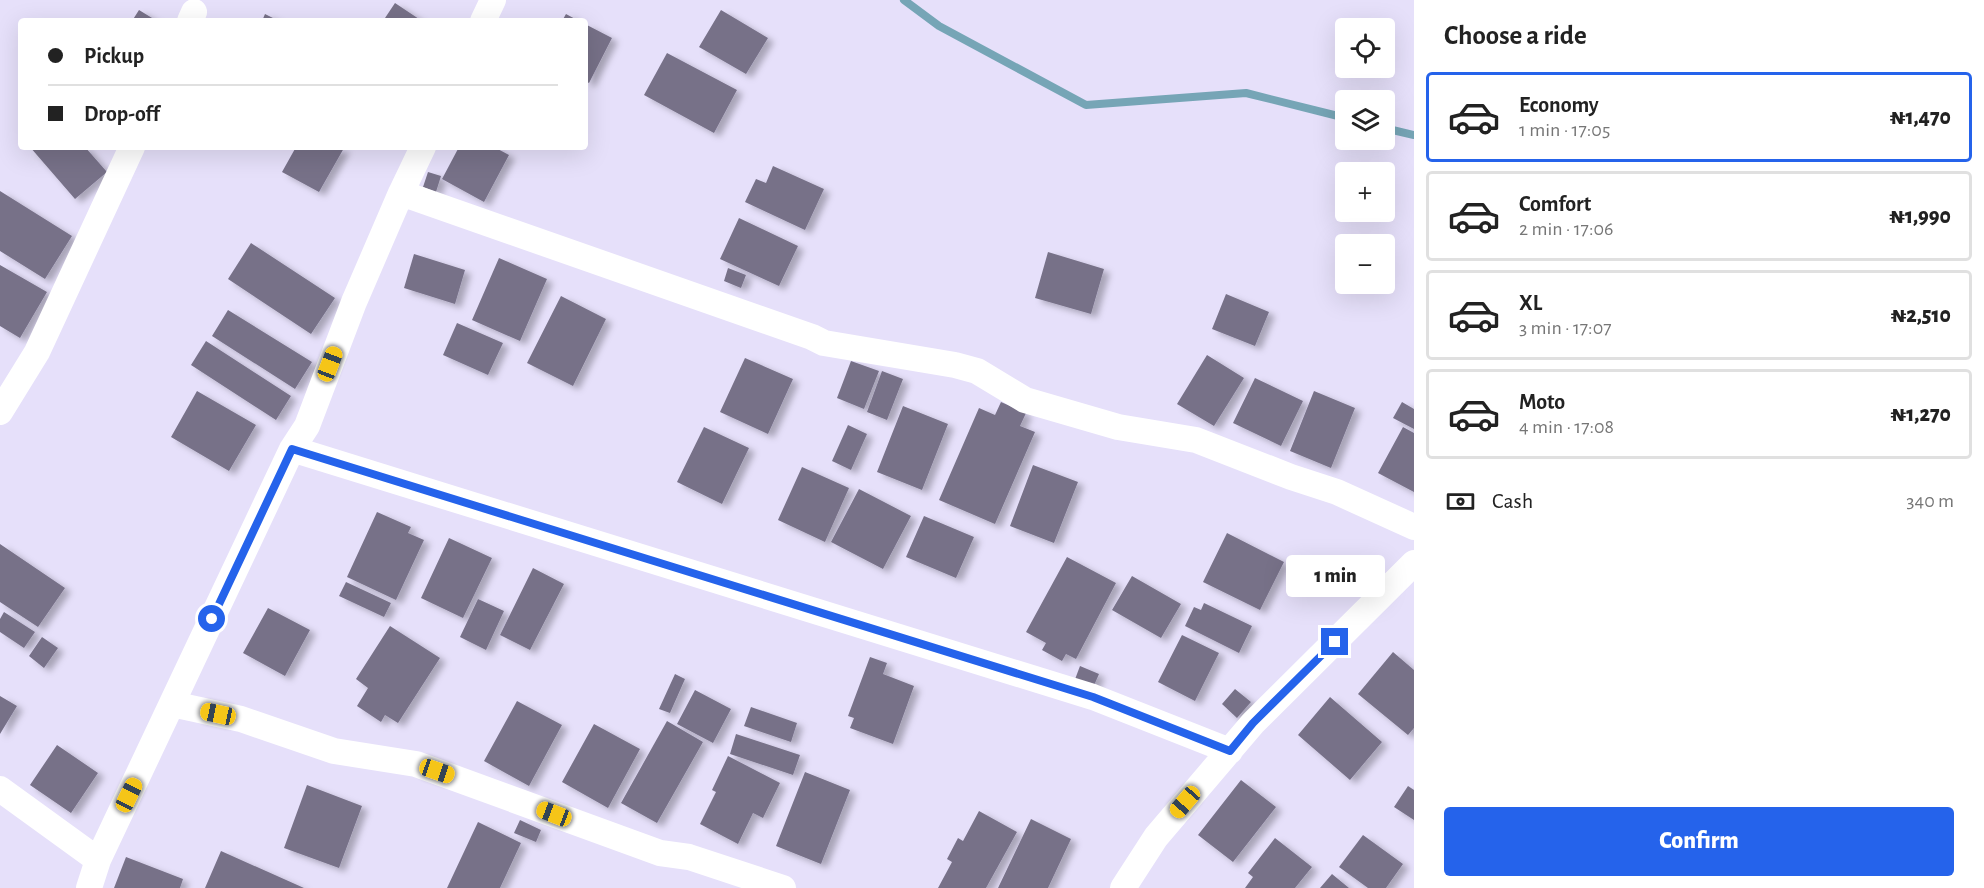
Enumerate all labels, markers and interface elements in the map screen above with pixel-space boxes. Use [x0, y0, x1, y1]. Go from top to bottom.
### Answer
map controls [1335, 18, 1395, 294]
button: locate [1335, 18, 1395, 78]
text: Choose a ride [1444, 22, 1587, 49]
text: Pickup [84, 45, 144, 67]
button: layers [1335, 90, 1395, 150]
icon: car [1447, 90, 1501, 144]
text: Economy [1519, 94, 1599, 116]
text: Drop-off [84, 103, 160, 125]
text: ₦1,470 [1890, 106, 1951, 128]
text: 1 min · 17:05 [1519, 120, 1610, 140]
button: + [1335, 162, 1395, 222]
icon: car [1447, 189, 1501, 243]
text: Comfort [1519, 193, 1591, 215]
text: ₦1,990 [1889, 205, 1951, 227]
text: 2 min · 17:06 [1519, 219, 1614, 239]
button: − [1335, 234, 1395, 294]
icon: car [1447, 288, 1501, 342]
text: XL [1519, 292, 1542, 314]
text: ₦2,510 [1891, 304, 1951, 326]
text: 3 min · 17:07 [1519, 318, 1612, 338]
car [315, 344, 345, 384]
icon: car [1447, 387, 1501, 441]
text: Moto [1519, 391, 1565, 413]
text: ₦1,270 [1891, 403, 1951, 425]
text: 4 min · 17:08 [1519, 417, 1614, 437]
icon: cash [1444, 485, 1477, 518]
text: Cash [1492, 490, 1533, 512]
text: 340 m [1906, 491, 1954, 511]
callout: 1 min [1286, 555, 1384, 597]
text: 1 min [1314, 566, 1357, 586]
route start [198, 605, 225, 632]
route end [1321, 628, 1348, 655]
car [199, 701, 237, 727]
car [417, 757, 457, 785]
car [113, 775, 145, 815]
car [1166, 783, 1204, 821]
car [534, 799, 574, 829]
button: Confirm [1444, 807, 1954, 876]

